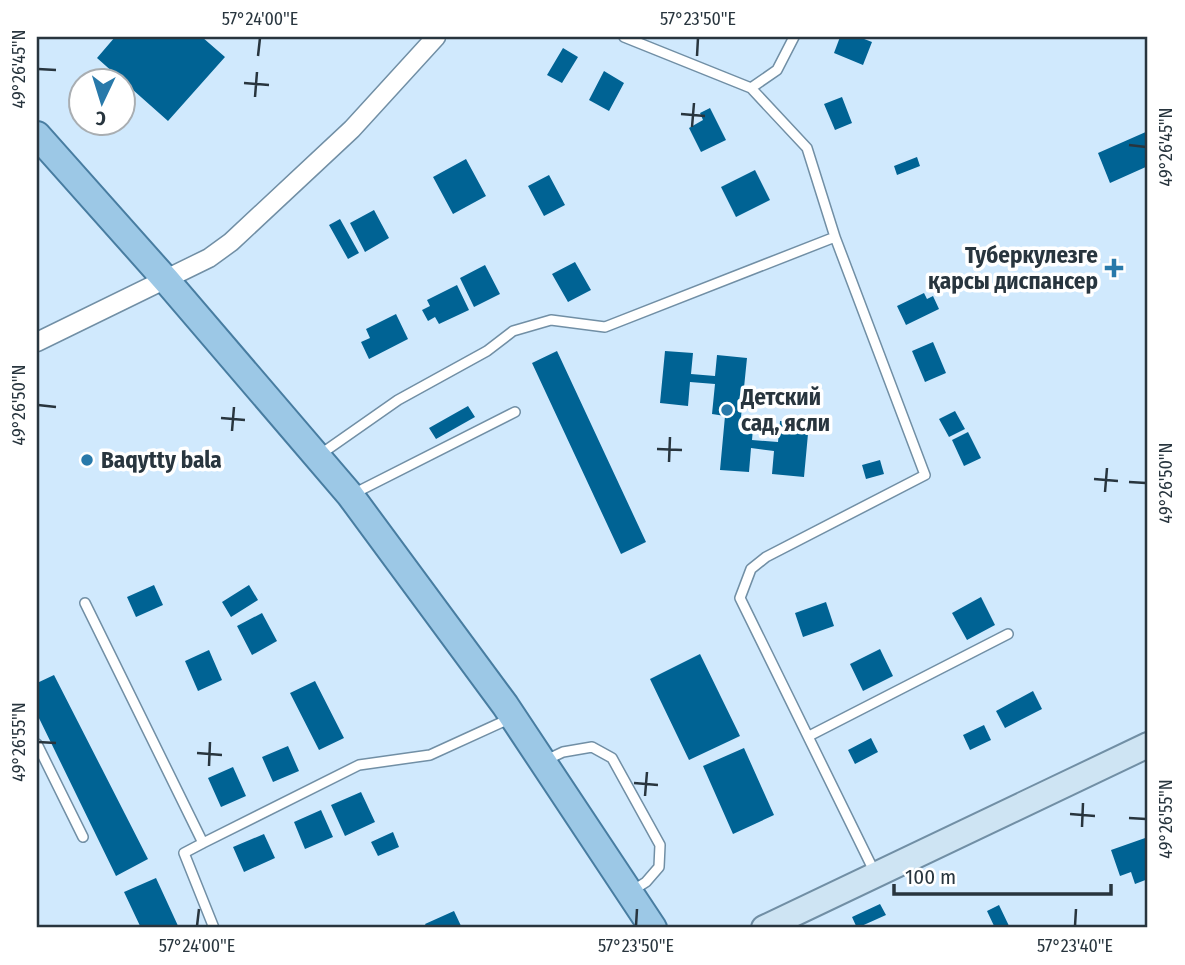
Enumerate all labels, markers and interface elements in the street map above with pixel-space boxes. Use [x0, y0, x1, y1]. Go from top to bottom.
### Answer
text: 57°24'00"E [222, 8, 298, 30]
text: 57°23'50"E [660, 8, 736, 30]
text: 49°26'45"N [8, 30, 30, 108]
north arrow [66, 66, 136, 136]
text: С [95, 107, 107, 130]
text: 49°26'45"N [1155, 108, 1177, 186]
place label: Туберкулезге қарсы диспансер [928, 241, 1098, 295]
marker: Туберкулезге қарсы диспансер [1104, 258, 1124, 278]
text: 49°26'50"N [8, 365, 30, 445]
place label: Детский сад, ясли [740, 383, 830, 437]
marker: Детский сад, ясли [719, 402, 735, 418]
text: 49°26'50"N [1155, 443, 1177, 523]
place label: Baqytty bala [101, 446, 222, 474]
marker: Baqytty bala [79, 452, 95, 468]
text: 49°26'55"N [8, 702, 30, 782]
text: 49°26'55"N [1155, 779, 1177, 859]
scale bar [894, 853, 1112, 897]
text: 100 m [905, 864, 956, 890]
text: 57°24'00"E [159, 935, 235, 957]
text: 57°23'50"E [598, 935, 674, 957]
text: 57°23'40"E [1037, 935, 1113, 957]

